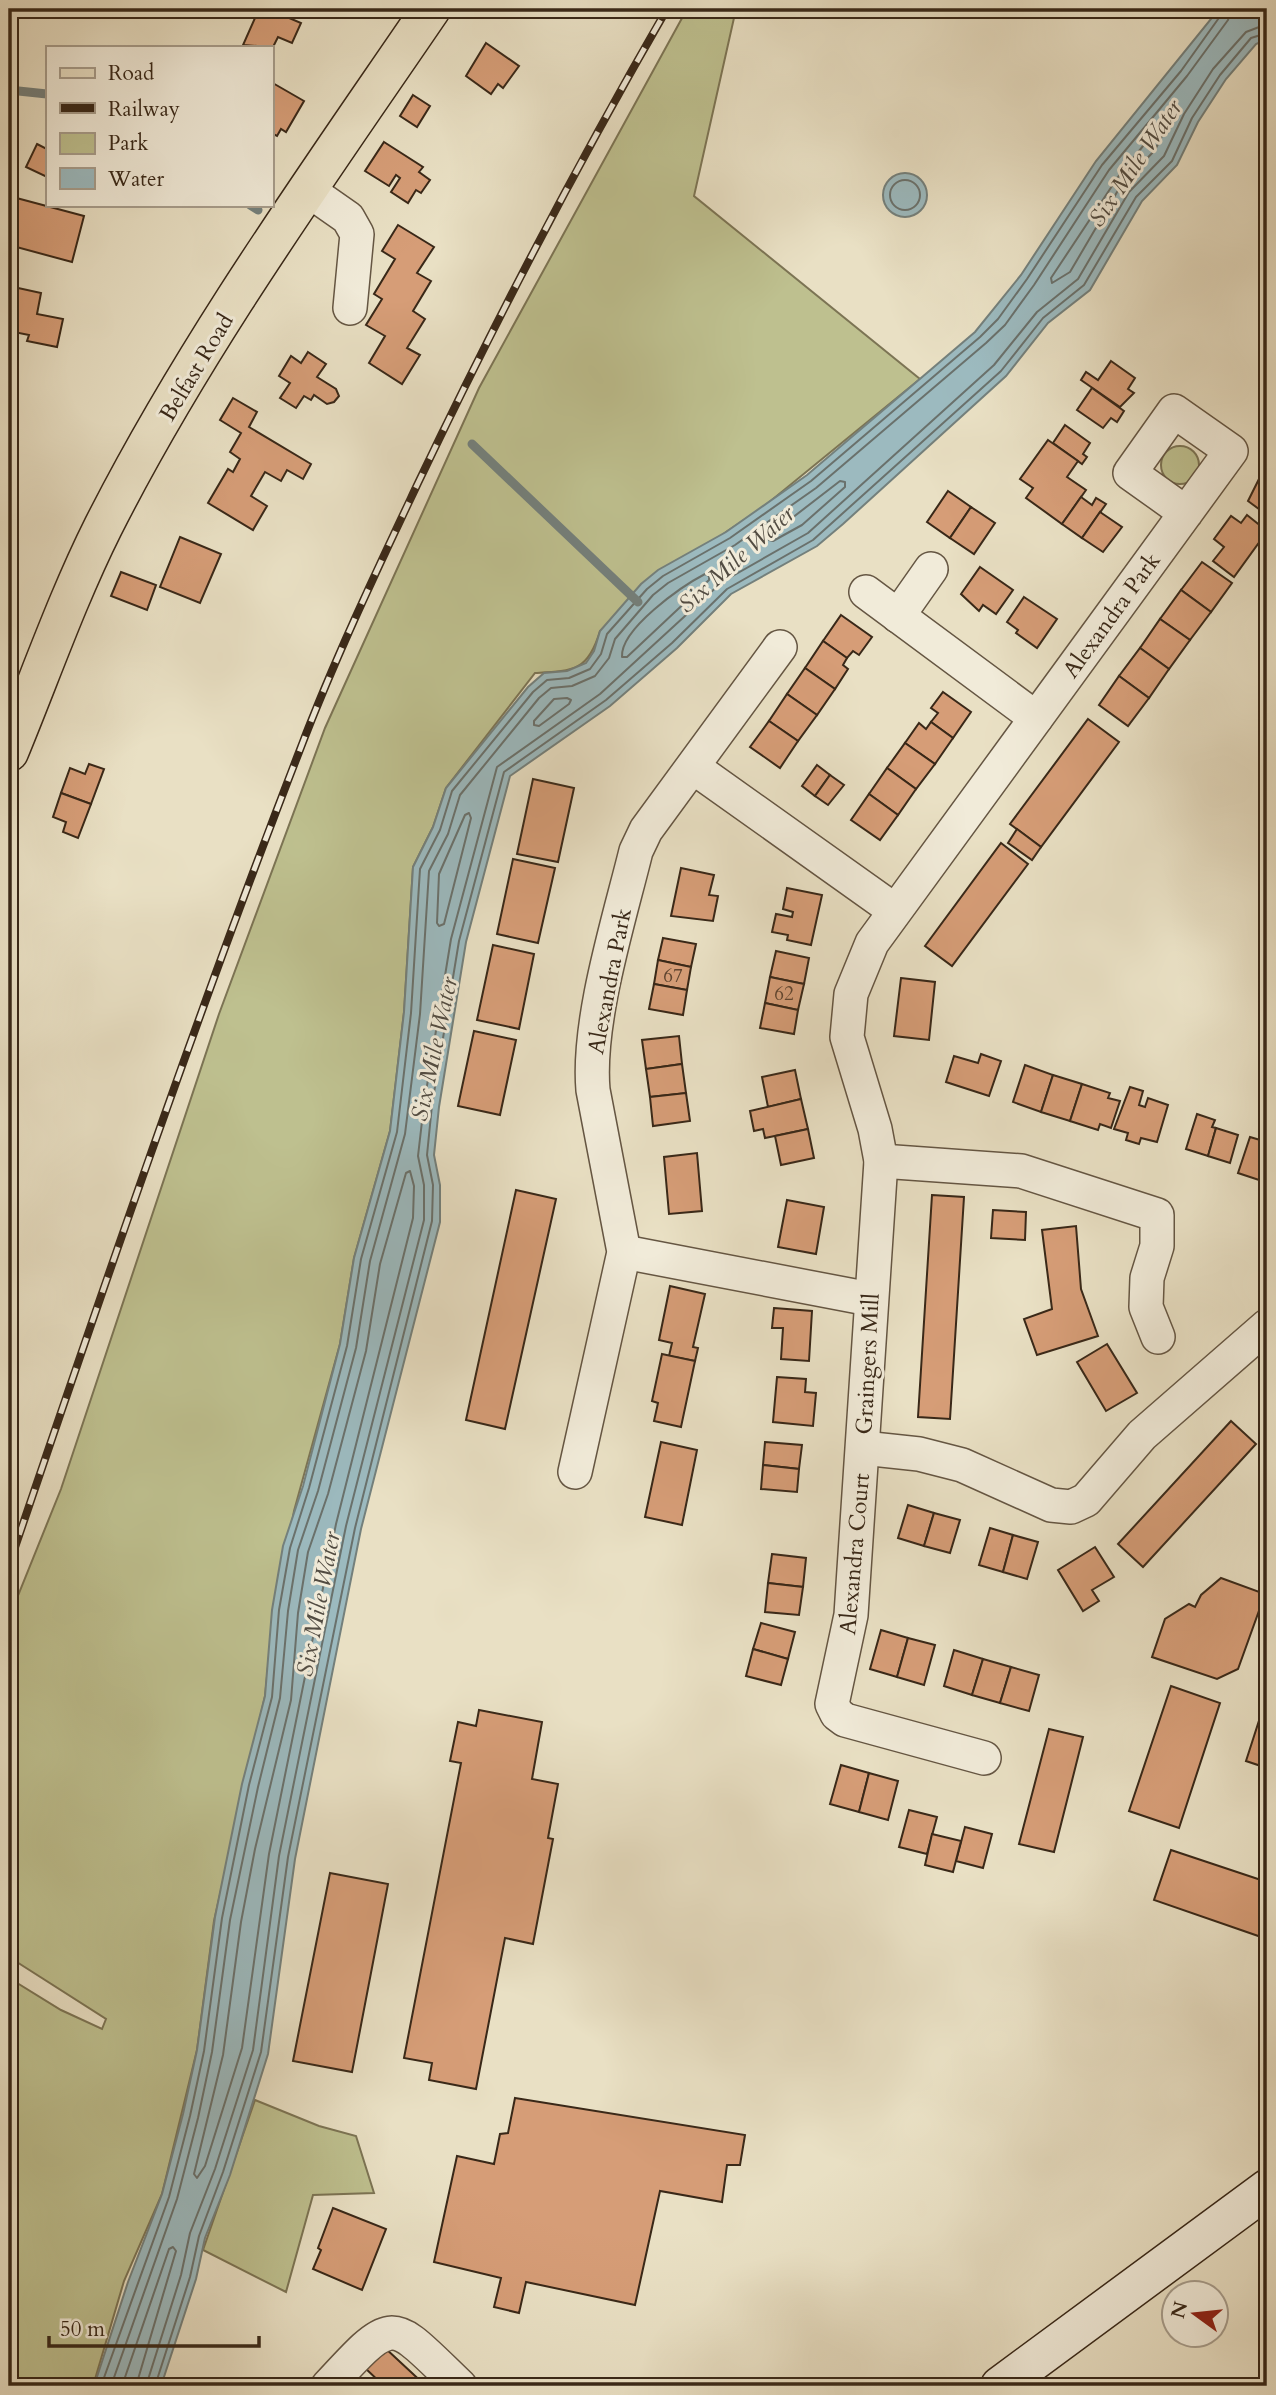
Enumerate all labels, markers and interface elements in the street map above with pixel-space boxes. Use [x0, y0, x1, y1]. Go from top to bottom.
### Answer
legend [46, 46, 273, 206]
text: Road [108, 59, 154, 88]
water label: Six Mile Water [1081, 92, 1191, 233]
text: Railway [108, 95, 180, 124]
text: Park [108, 129, 149, 158]
text: Water [107, 165, 164, 194]
street label: Belfast Road [152, 307, 241, 427]
water label: Six Mile Water [671, 497, 803, 621]
street label: Alexandra Park [1055, 546, 1168, 684]
street label: Alexandra Park [580, 905, 639, 1057]
house number: 67 [663, 963, 683, 989]
water label: Six Mile Water [403, 973, 466, 1124]
house number: 62 [774, 981, 794, 1007]
street label: Graingers Mill [848, 1292, 887, 1435]
street label: Alexandra Court [832, 1472, 877, 1636]
water label: Six Mile Water [288, 1528, 349, 1679]
north arrow [1160, 2280, 1230, 2350]
text: N [1165, 2298, 1194, 2321]
scale bar [49, 2304, 259, 2348]
text: 50 m [60, 2315, 105, 2344]

